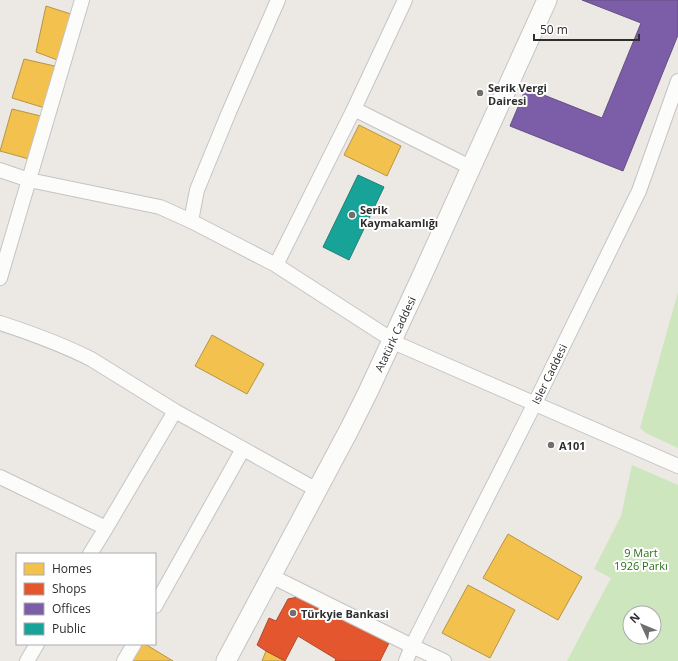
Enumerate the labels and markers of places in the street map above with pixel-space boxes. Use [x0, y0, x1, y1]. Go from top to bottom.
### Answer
place label: Serik Vergi Dairesi [488, 80, 547, 108]
marker: Serik Vergi Dairesi [475, 88, 485, 98]
place label: Serik Kaymakamlığı [360, 202, 438, 230]
marker: Serik Kaymakamlığı [347, 210, 357, 220]
place label: A101 [559, 438, 585, 453]
marker: A101 [546, 440, 556, 450]
place label: Türkyie Bankasi [301, 606, 389, 621]
marker: Türkyie Bankasi [288, 608, 298, 618]

